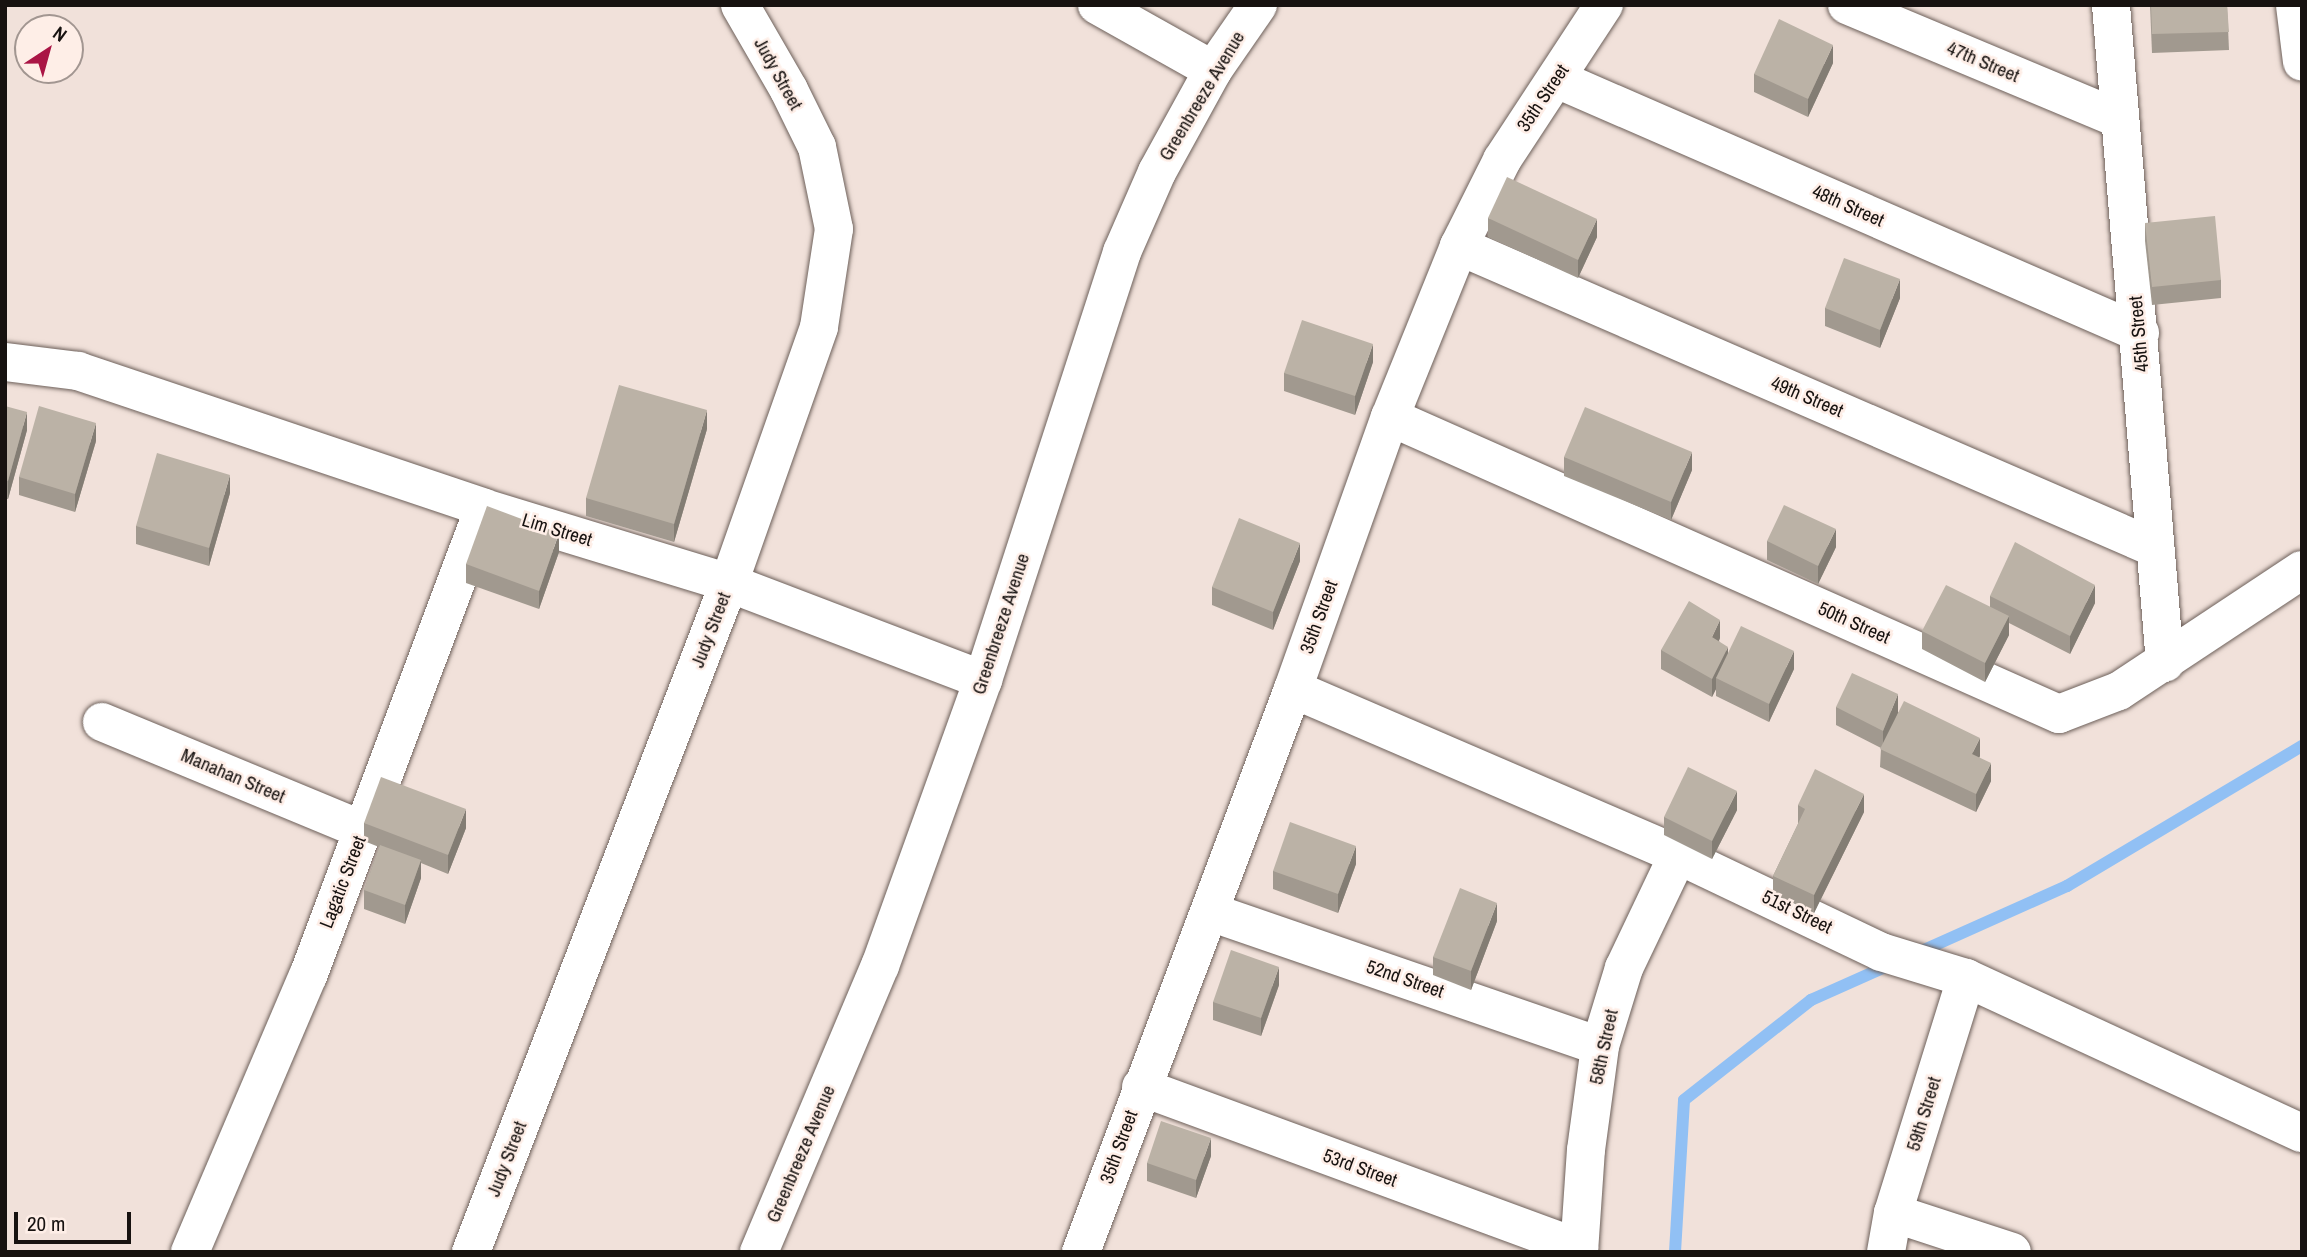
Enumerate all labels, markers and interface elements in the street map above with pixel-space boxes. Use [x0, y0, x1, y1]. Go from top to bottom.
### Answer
north arrow [14, 14, 84, 84]
text: N [48, 20, 72, 47]
street label: Greenbreeze Avenue [1154, 27, 1250, 165]
street label: Judy Street [749, 34, 807, 114]
street label: 47th Street [1943, 37, 2023, 87]
street label: 35th Street [1512, 60, 1574, 136]
street label: 48th Street [1809, 180, 1887, 232]
street label: 45th Street [2124, 295, 2154, 373]
street label: 49th Street [1767, 372, 1847, 422]
street label: Lim Street [519, 509, 595, 551]
street label: Greenbreeze Avenue [967, 550, 1035, 698]
street label: 35th Street [1295, 577, 1343, 657]
street label: Judy Street [686, 589, 736, 671]
street label: 50th Street [1815, 597, 1893, 649]
street label: Manahan Street [178, 744, 288, 808]
street label: Lagatic Street [315, 833, 371, 931]
street label: 51st Street [1758, 885, 1836, 939]
street label: 52nd Street [1363, 955, 1447, 1003]
street label: 58th Street [1585, 1007, 1623, 1087]
street label: 59th Street [1902, 1074, 1946, 1154]
street label: Greenbreeze Avenue [762, 1082, 840, 1226]
street label: 35th Street [1095, 1107, 1143, 1187]
street label: Judy Street [482, 1118, 532, 1200]
street label: 53rd Street [1320, 1144, 1400, 1192]
scale bar [18, 1198, 135, 1242]
text: 20 m [27, 1209, 65, 1238]

